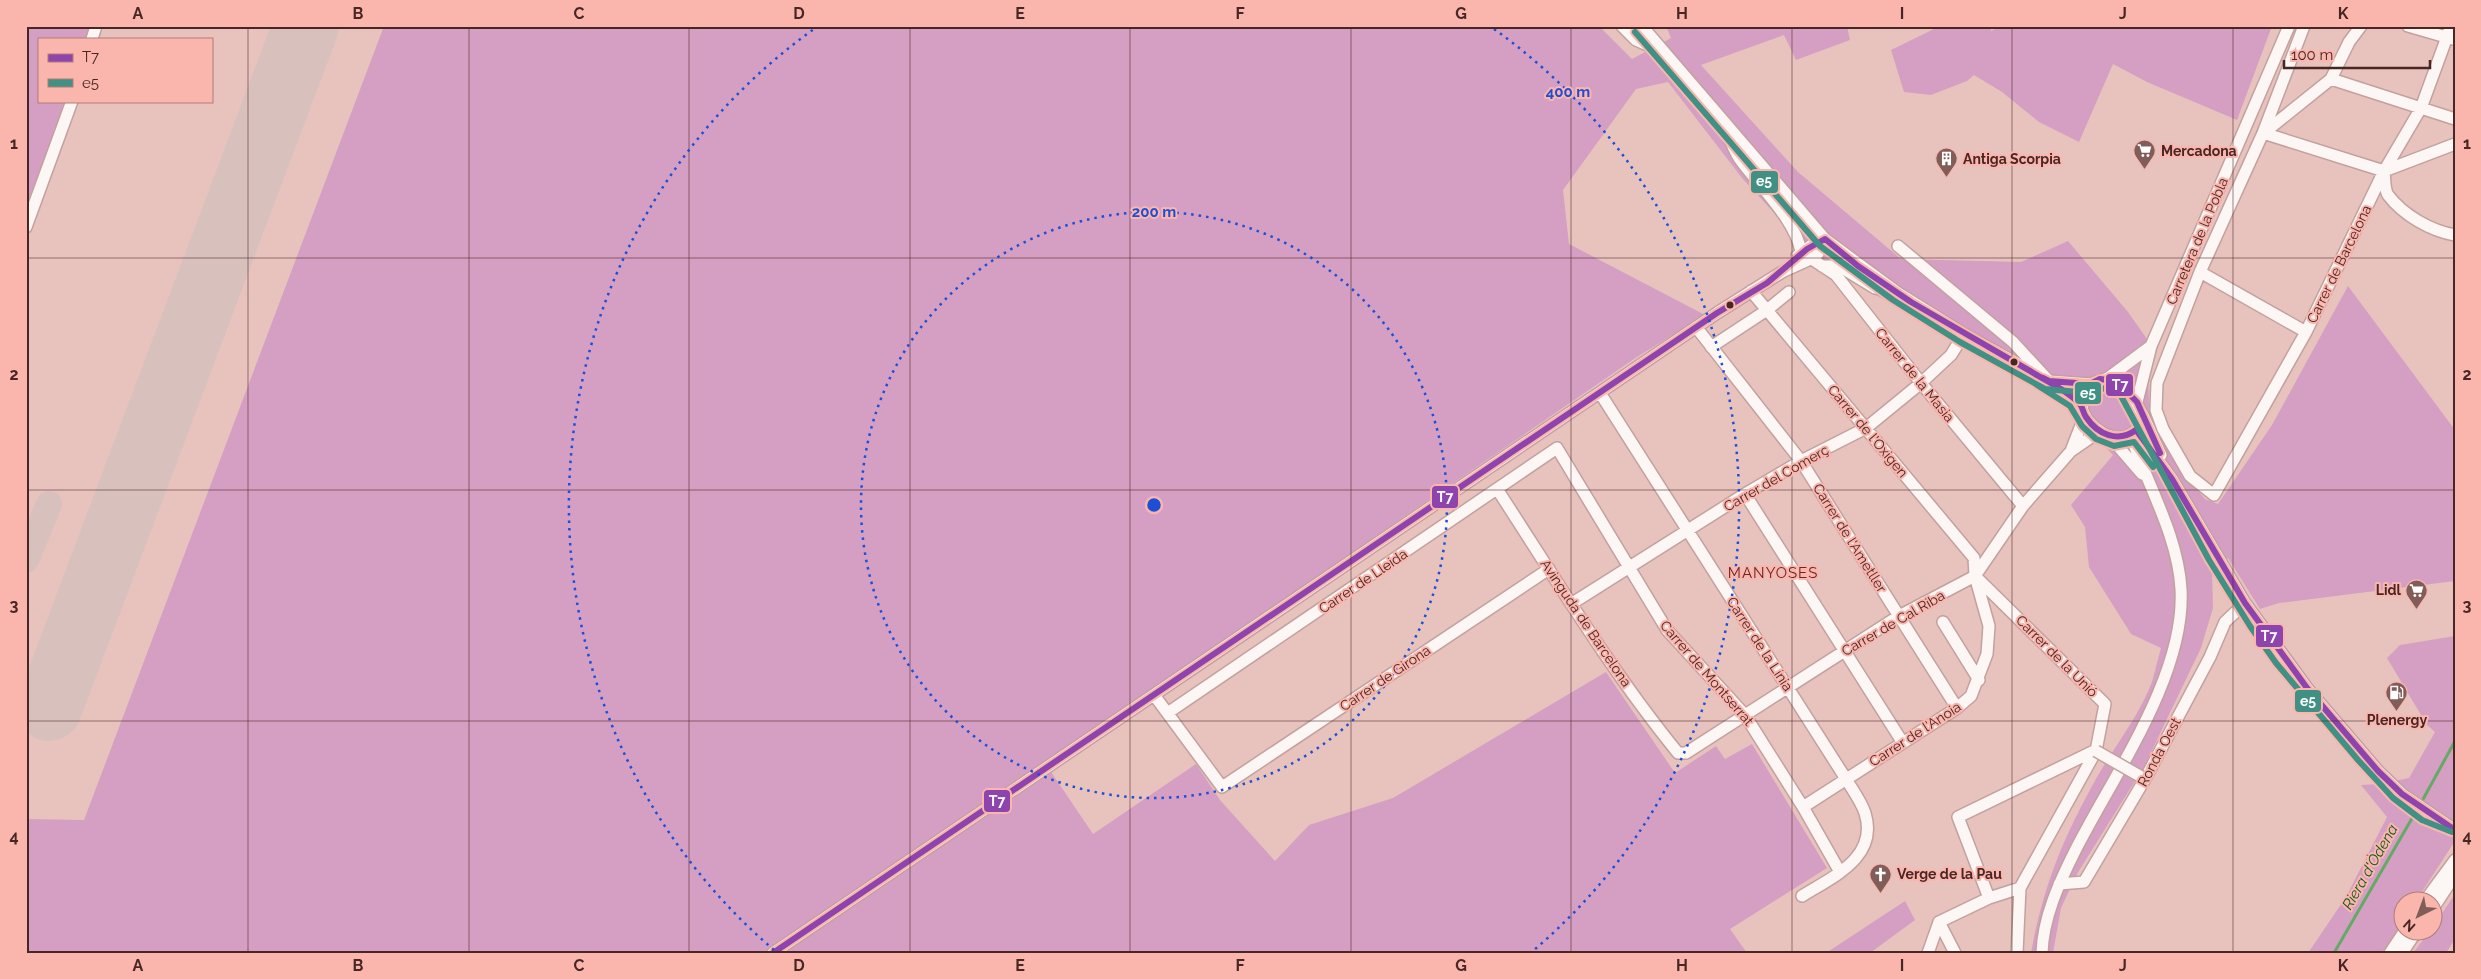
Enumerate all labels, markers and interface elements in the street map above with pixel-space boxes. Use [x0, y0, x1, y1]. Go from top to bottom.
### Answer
text: A [133, 4, 144, 23]
text: B [353, 4, 364, 23]
text: C [574, 4, 585, 23]
text: D [793, 4, 805, 23]
text: E [1015, 4, 1025, 23]
text: F [1235, 4, 1245, 23]
text: G [1455, 4, 1467, 23]
text: H [1676, 4, 1688, 23]
text: I [1900, 4, 1904, 23]
text: J [2119, 4, 2127, 23]
text: K [2338, 4, 2349, 23]
legend [38, 38, 212, 102]
scale bar [2284, 38, 2430, 70]
text: 100 m [2291, 46, 2333, 64]
text: T7 [82, 48, 99, 66]
text: e5 [82, 74, 99, 92]
text: 400 m [1546, 83, 1590, 101]
text: 1 [10, 134, 18, 153]
text: 1 [2463, 134, 2471, 153]
supermarket icon: Mercadona [2133, 139, 2157, 170]
place label: Mercadona [2161, 143, 2237, 159]
building icon: Antiga Scorpia [1935, 147, 1959, 178]
place label: Antiga Scorpia [1963, 151, 2061, 167]
line badge: e5 [1750, 170, 1779, 194]
text: e5 [1756, 173, 1772, 189]
street label: Carretera de la Pobla [2163, 175, 2231, 307]
street label: Carrer de Barcelona [2304, 202, 2374, 326]
text: 200 m [1132, 203, 1176, 221]
unlabelled marker [1725, 300, 1735, 310]
street label: Carrer de la Masia [1872, 325, 1958, 425]
unlabelled marker [2009, 357, 2019, 367]
text: 2 [9, 365, 19, 384]
text: 2 [2462, 365, 2472, 384]
line badge: T7 [2105, 373, 2134, 397]
text: T7 [2112, 377, 2128, 393]
line badge: e5 [2074, 381, 2102, 405]
street label: Carrer de l'Oxigen [1825, 382, 1911, 480]
text: e5 [2080, 385, 2096, 401]
street label: Carrer del Comerç [1721, 441, 1832, 515]
street label: Carrer de l'Ametller [1810, 481, 1890, 595]
line badge: T7 [1431, 485, 1459, 509]
text: T7 [1437, 489, 1453, 505]
centre of rings [1145, 496, 1163, 514]
street label: Carrer de Lleida [1316, 545, 1410, 617]
street label: Avinguda de Barcelona [1537, 556, 1635, 690]
district label: MANYOSES [1728, 564, 1818, 582]
supermarket icon: Lidl [2405, 578, 2429, 609]
place label: Lidl [2376, 582, 2402, 598]
street label: Carrer de Cal Riba [1839, 587, 1947, 659]
street label: Carrer de la Línia [1724, 594, 1796, 694]
text: 3 [10, 596, 19, 615]
text: 3 [2463, 596, 2472, 615]
street label: Carrer de la Unió [2013, 612, 2101, 700]
street label: Carrer de Montserrat [1657, 617, 1757, 729]
line badge: T7 [2255, 624, 2284, 648]
text: T7 [2261, 628, 2277, 644]
street label: Carrer de Girona [1337, 642, 1433, 714]
fuel station icon: Plenergy [2385, 680, 2409, 711]
line badge: e5 [2294, 689, 2322, 713]
text: e5 [2300, 693, 2316, 709]
street label: Carrer de l'Anoia [1866, 698, 1964, 770]
place label: Plenergy [2367, 712, 2427, 728]
street label: Ronda Oest [2134, 715, 2184, 789]
line badge: T7 [983, 789, 1011, 813]
text: T7 [989, 793, 1005, 809]
water label: Riera d'Òdena [2338, 821, 2402, 913]
text: 4 [9, 827, 19, 846]
text: 4 [2462, 827, 2472, 846]
church icon: Verge de la Pau [1869, 862, 1893, 893]
place label: Verge de la Pau [1897, 866, 2002, 882]
north arrow [2394, 892, 2444, 942]
text: N [2400, 916, 2419, 935]
text: A [133, 956, 144, 975]
text: B [353, 956, 364, 975]
text: C [574, 956, 585, 975]
text: D [793, 956, 805, 975]
text: E [1015, 956, 1025, 975]
text: F [1235, 956, 1245, 975]
text: G [1455, 956, 1467, 975]
text: H [1676, 956, 1688, 975]
text: I [1900, 956, 1904, 975]
text: J [2119, 956, 2127, 975]
text: K [2338, 956, 2349, 975]

